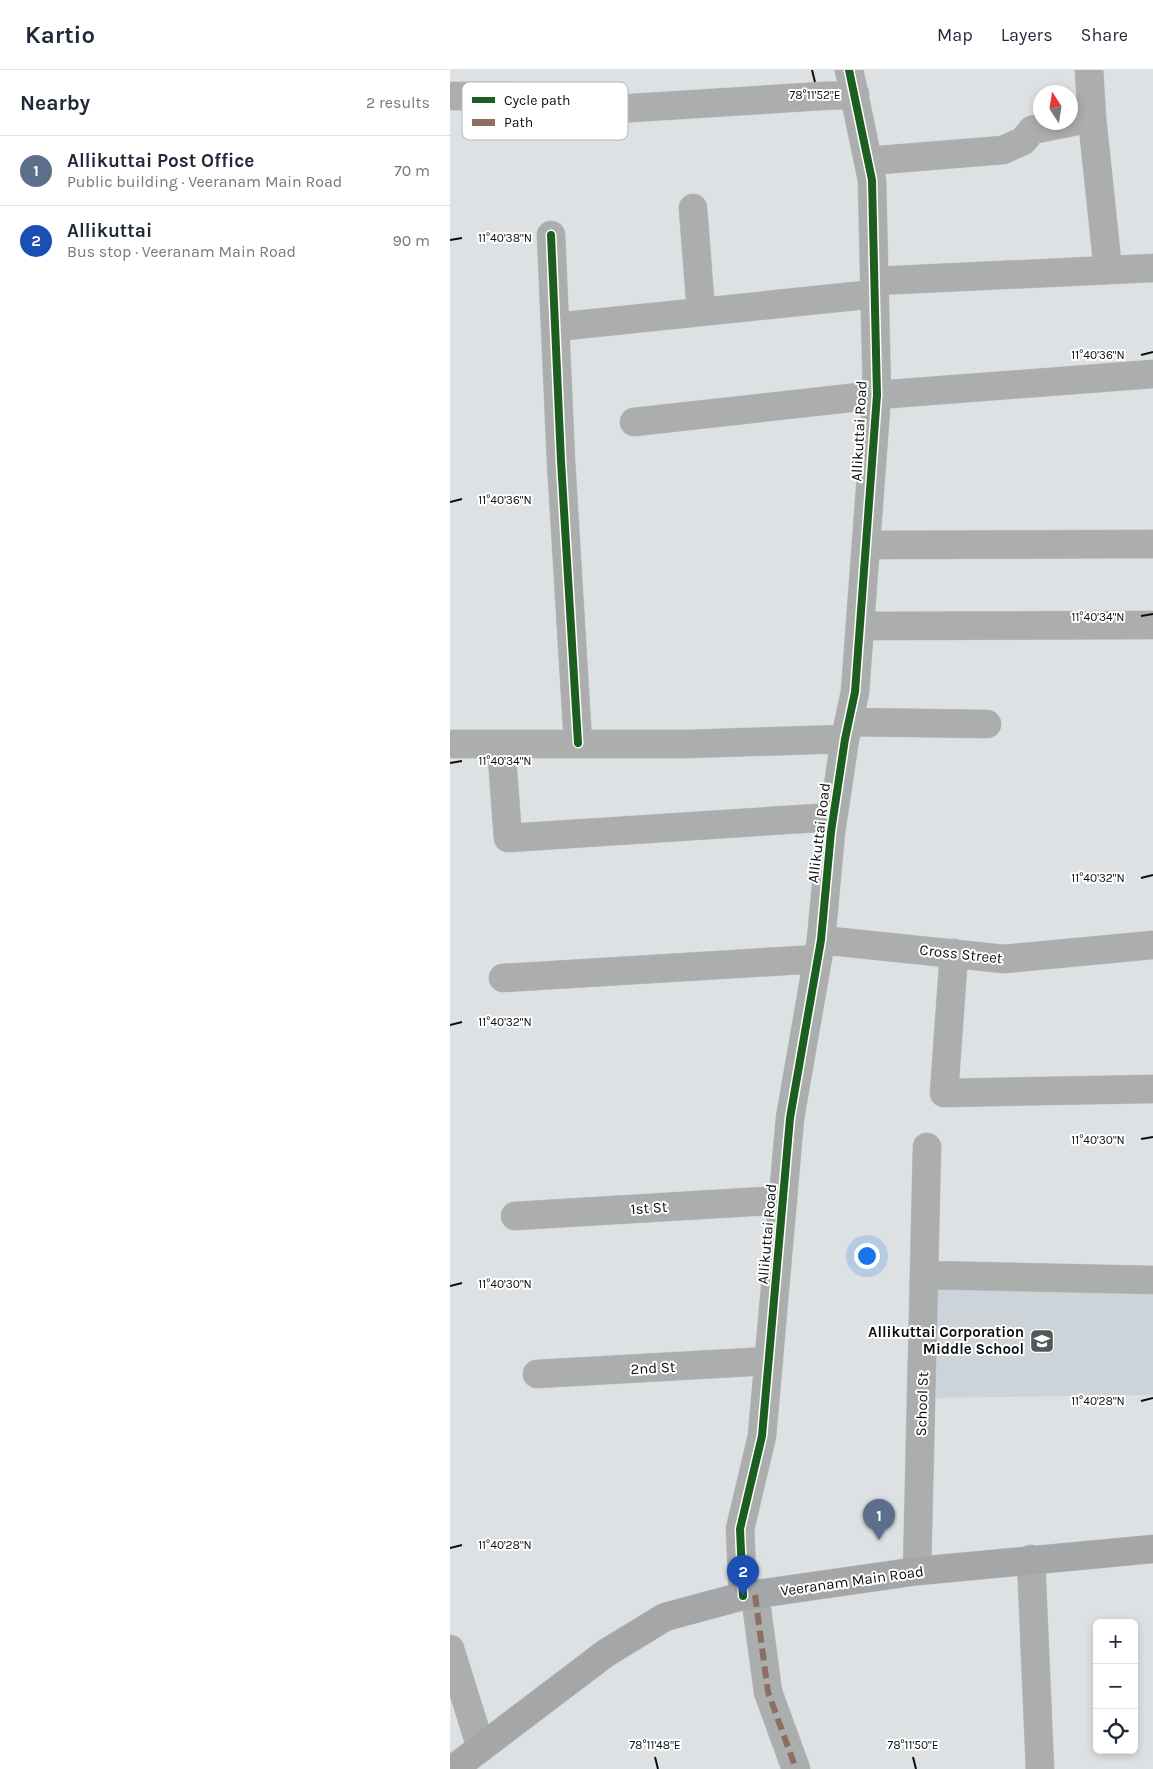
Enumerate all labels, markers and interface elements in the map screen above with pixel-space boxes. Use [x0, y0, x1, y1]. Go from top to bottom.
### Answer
text: Kartio [25, 21, 95, 49]
text: Map [937, 24, 973, 46]
text: Layers [1001, 24, 1053, 46]
text: Share [1081, 24, 1128, 46]
legend [462, 82, 628, 140]
north arrow [1033, 85, 1078, 130]
text: 78°11'52"E [790, 88, 840, 102]
text: Nearby [20, 91, 90, 115]
text: Cycle path [504, 92, 570, 109]
text: 2 results [366, 93, 430, 112]
text: Path [504, 114, 533, 131]
text: Allikuttai Post Office [67, 150, 254, 172]
text: 1 [33, 161, 39, 180]
text: 70 m [394, 161, 430, 180]
text: Public building · Veeranam Main Road [67, 172, 342, 191]
text: Allikuttai [67, 220, 152, 242]
text: 2 [31, 231, 41, 250]
text: 90 m [392, 231, 430, 250]
text: 11°40'38"N [478, 231, 532, 245]
text: Bus stop · Veeranam Main Road [67, 242, 296, 261]
text: 11°40'36"N [1071, 348, 1125, 362]
street label: Allikuttai Road [847, 380, 871, 482]
text: 11°40'36"N [478, 493, 532, 507]
text: 11°40'34"N [1071, 610, 1125, 624]
text: 11°40'34"N [478, 754, 532, 768]
street label: Allikuttai Road [804, 782, 834, 884]
text: 11°40'32"N [1071, 871, 1125, 885]
street label: Cross Street [919, 941, 1004, 967]
text: 11°40'32"N [478, 1015, 532, 1029]
text: 11°40'30"N [1071, 1133, 1125, 1147]
street label: Allikuttai Road [754, 1183, 780, 1285]
street label: 1st St [630, 1198, 668, 1218]
your location [854, 1243, 880, 1269]
text: 11°40'30"N [478, 1277, 532, 1291]
place label: Allikuttai Corporation Middle School [868, 1323, 1024, 1358]
school or university icon: Allikuttai Corporation Middle School [1029, 1328, 1055, 1354]
street label: 2nd St [630, 1358, 676, 1378]
street label: School St [912, 1371, 932, 1437]
text: 11°40'28"N [1071, 1394, 1125, 1408]
pin: 1 [863, 1499, 895, 1540]
text: 11°40'28"N [478, 1538, 532, 1552]
pin: 2 [727, 1555, 759, 1596]
street label: Veeranam Main Road [779, 1562, 925, 1600]
map controls [1093, 1619, 1138, 1754]
button: + [1093, 1619, 1138, 1664]
button: − [1093, 1664, 1138, 1709]
button: locate [1093, 1709, 1138, 1754]
text: 78°11'48"E [629, 1738, 681, 1752]
text: 78°11'50"E [888, 1738, 938, 1752]

